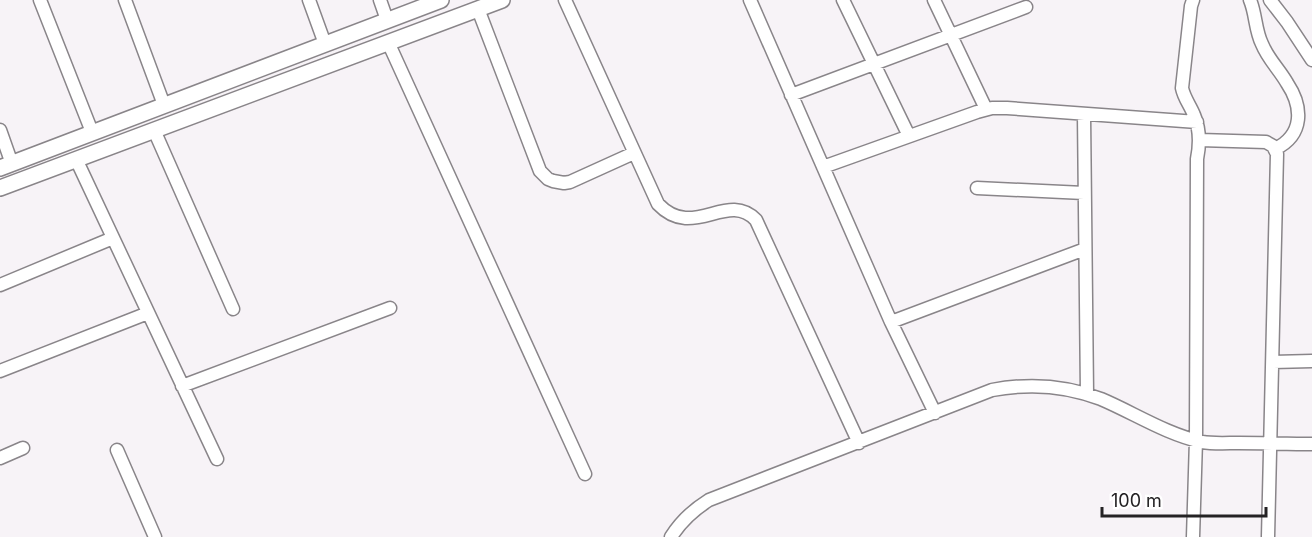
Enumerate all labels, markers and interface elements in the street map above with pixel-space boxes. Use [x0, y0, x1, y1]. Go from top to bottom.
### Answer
scale bar [1102, 480, 1266, 518]
text: 100 m [1111, 490, 1162, 511]

